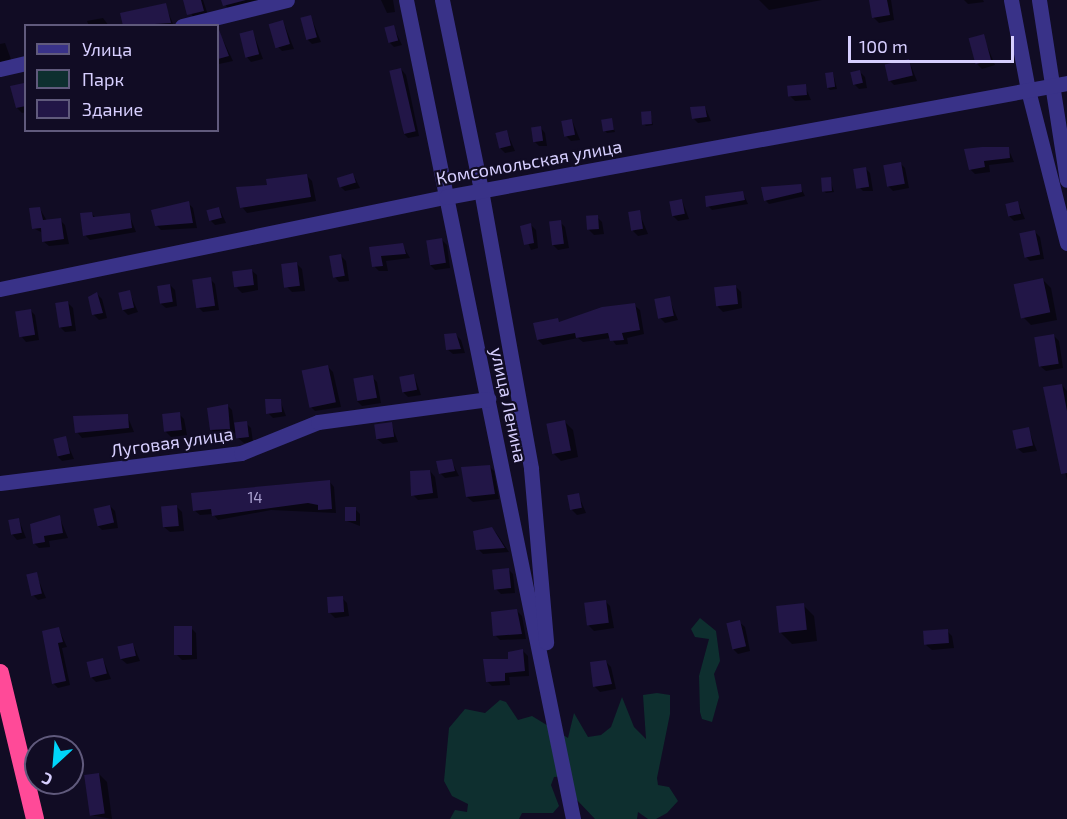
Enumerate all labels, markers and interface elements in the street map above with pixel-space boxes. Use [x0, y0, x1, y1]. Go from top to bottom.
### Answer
legend [24, 24, 219, 132]
scale bar [851, 24, 1018, 62]
text: 100 m [859, 35, 908, 57]
text: Улица [82, 38, 132, 60]
text: Парк [82, 68, 124, 90]
text: Здание [82, 98, 143, 120]
street label: Комсомольская улица [434, 135, 624, 189]
street label: улица Ленина [486, 345, 532, 465]
street label: Луговая улица [109, 423, 235, 461]
house number: 14 [247, 489, 263, 507]
north arrow [24, 735, 84, 795]
text: С [38, 769, 55, 790]

